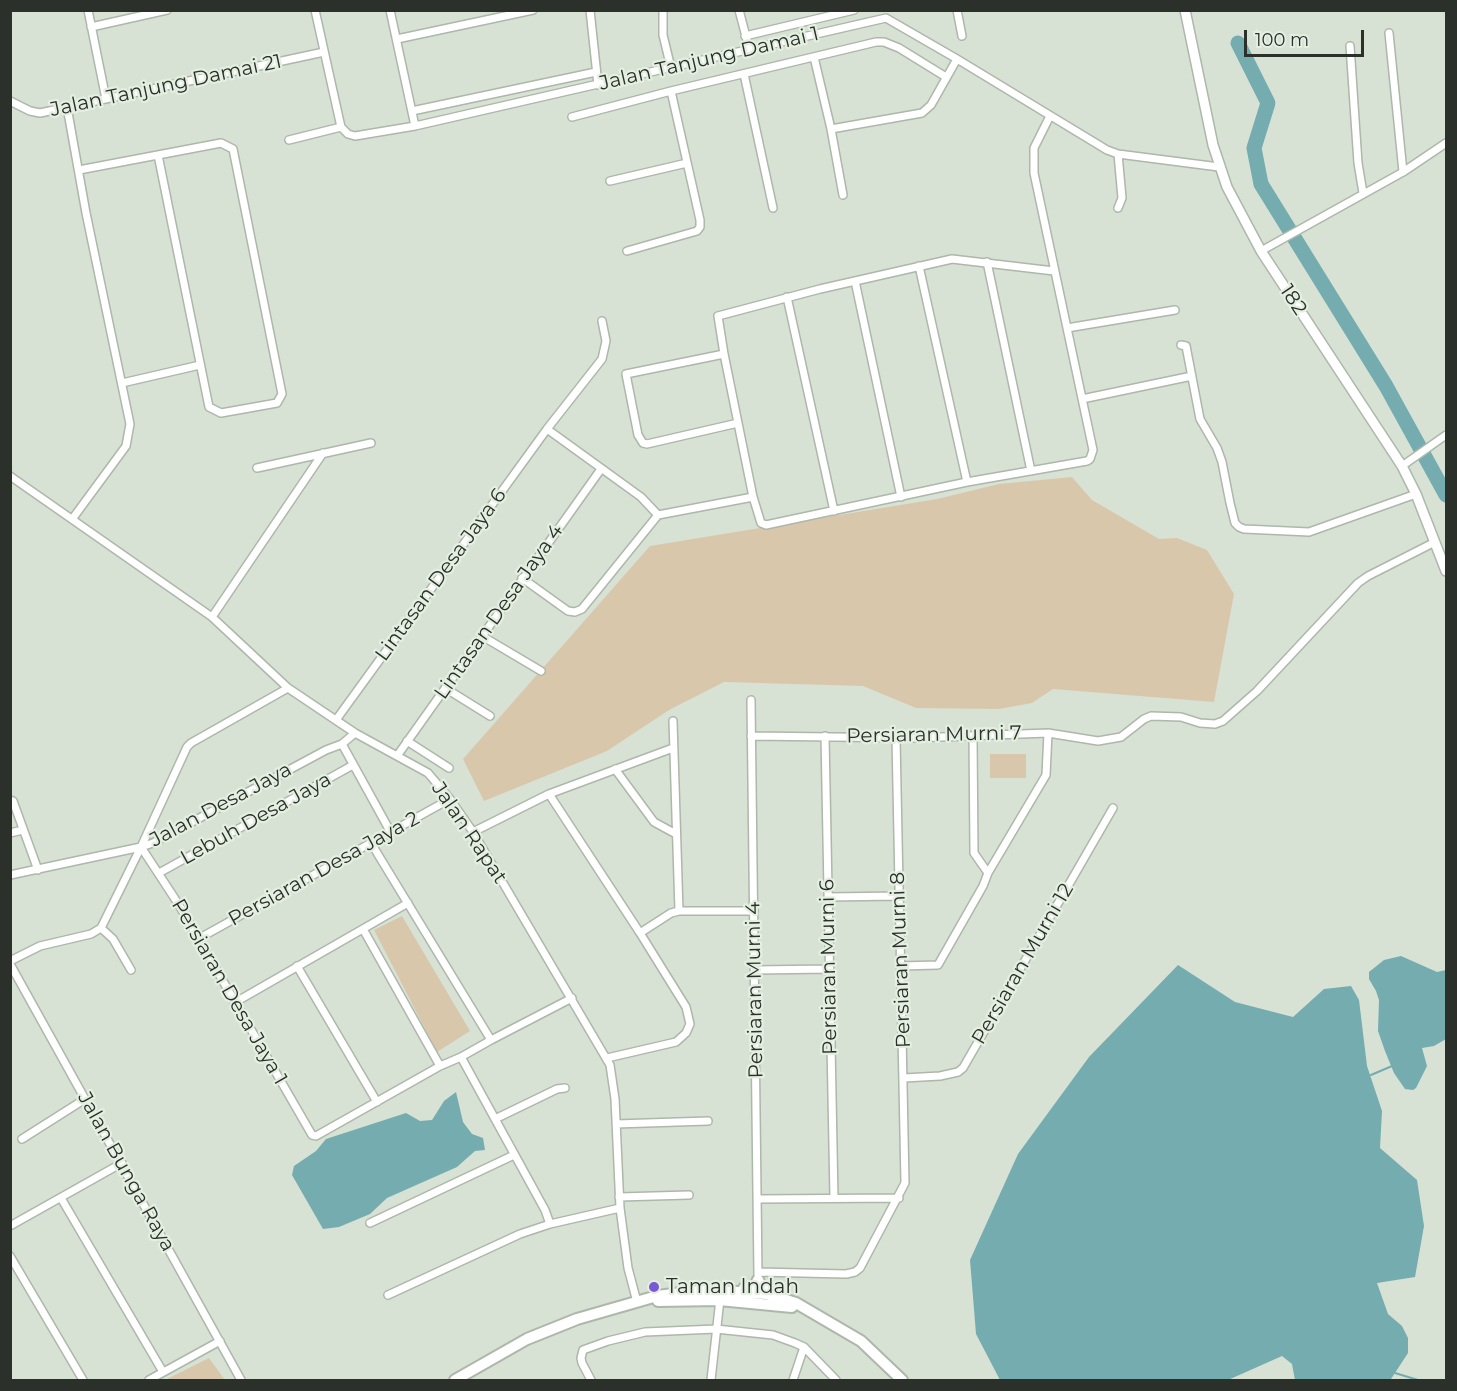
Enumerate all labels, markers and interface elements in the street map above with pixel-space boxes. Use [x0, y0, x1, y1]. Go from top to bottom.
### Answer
scale bar [1247, 18, 1367, 56]
street label: Jalan Tanjung Damai 1 [597, 22, 821, 96]
text: 100 m [1255, 29, 1309, 51]
street label: Jalan Tanjung Damai 21 [48, 50, 284, 122]
street label: 182 [1274, 280, 1312, 320]
street label: Lintasan Desa Jaya 6 [370, 484, 512, 666]
street label: Lintasan Desa Jaya 4 [430, 520, 568, 704]
street label: Persiaran Murni 7 [846, 721, 1022, 749]
street label: Jalan Desa Jaya [146, 758, 296, 852]
street label: Lebuh Desa Jaya [176, 768, 336, 870]
street label: Jalan Rapat [426, 778, 512, 888]
street label: Persiaran Desa Jaya 2 [224, 806, 424, 932]
street label: Persiaran Murni 8 [886, 872, 916, 1048]
street label: Persiaran Murni 6 [815, 879, 843, 1055]
street label: Persiaran Murni 12 [967, 879, 1079, 1049]
street label: Persiaran Desa Jaya 1 [166, 895, 292, 1089]
street label: Persiaran Murni 4 [741, 901, 769, 1079]
street label: Jalan Bunga Raya [72, 1088, 180, 1256]
place label: Taman Indah [666, 1275, 799, 1299]
marker: Taman Indah [647, 1280, 661, 1294]

